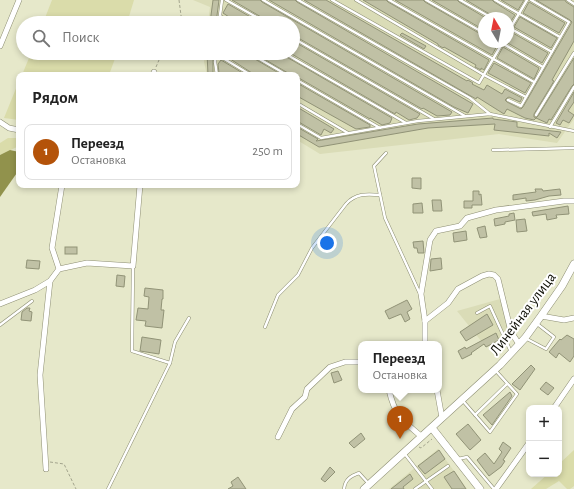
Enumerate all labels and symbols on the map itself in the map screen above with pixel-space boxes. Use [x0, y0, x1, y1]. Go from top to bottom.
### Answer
north arrow [478, 12, 514, 48]
your location [317, 233, 337, 253]
street label: Линейная улица [487, 270, 559, 358]
pin: 1 [387, 406, 413, 439]

